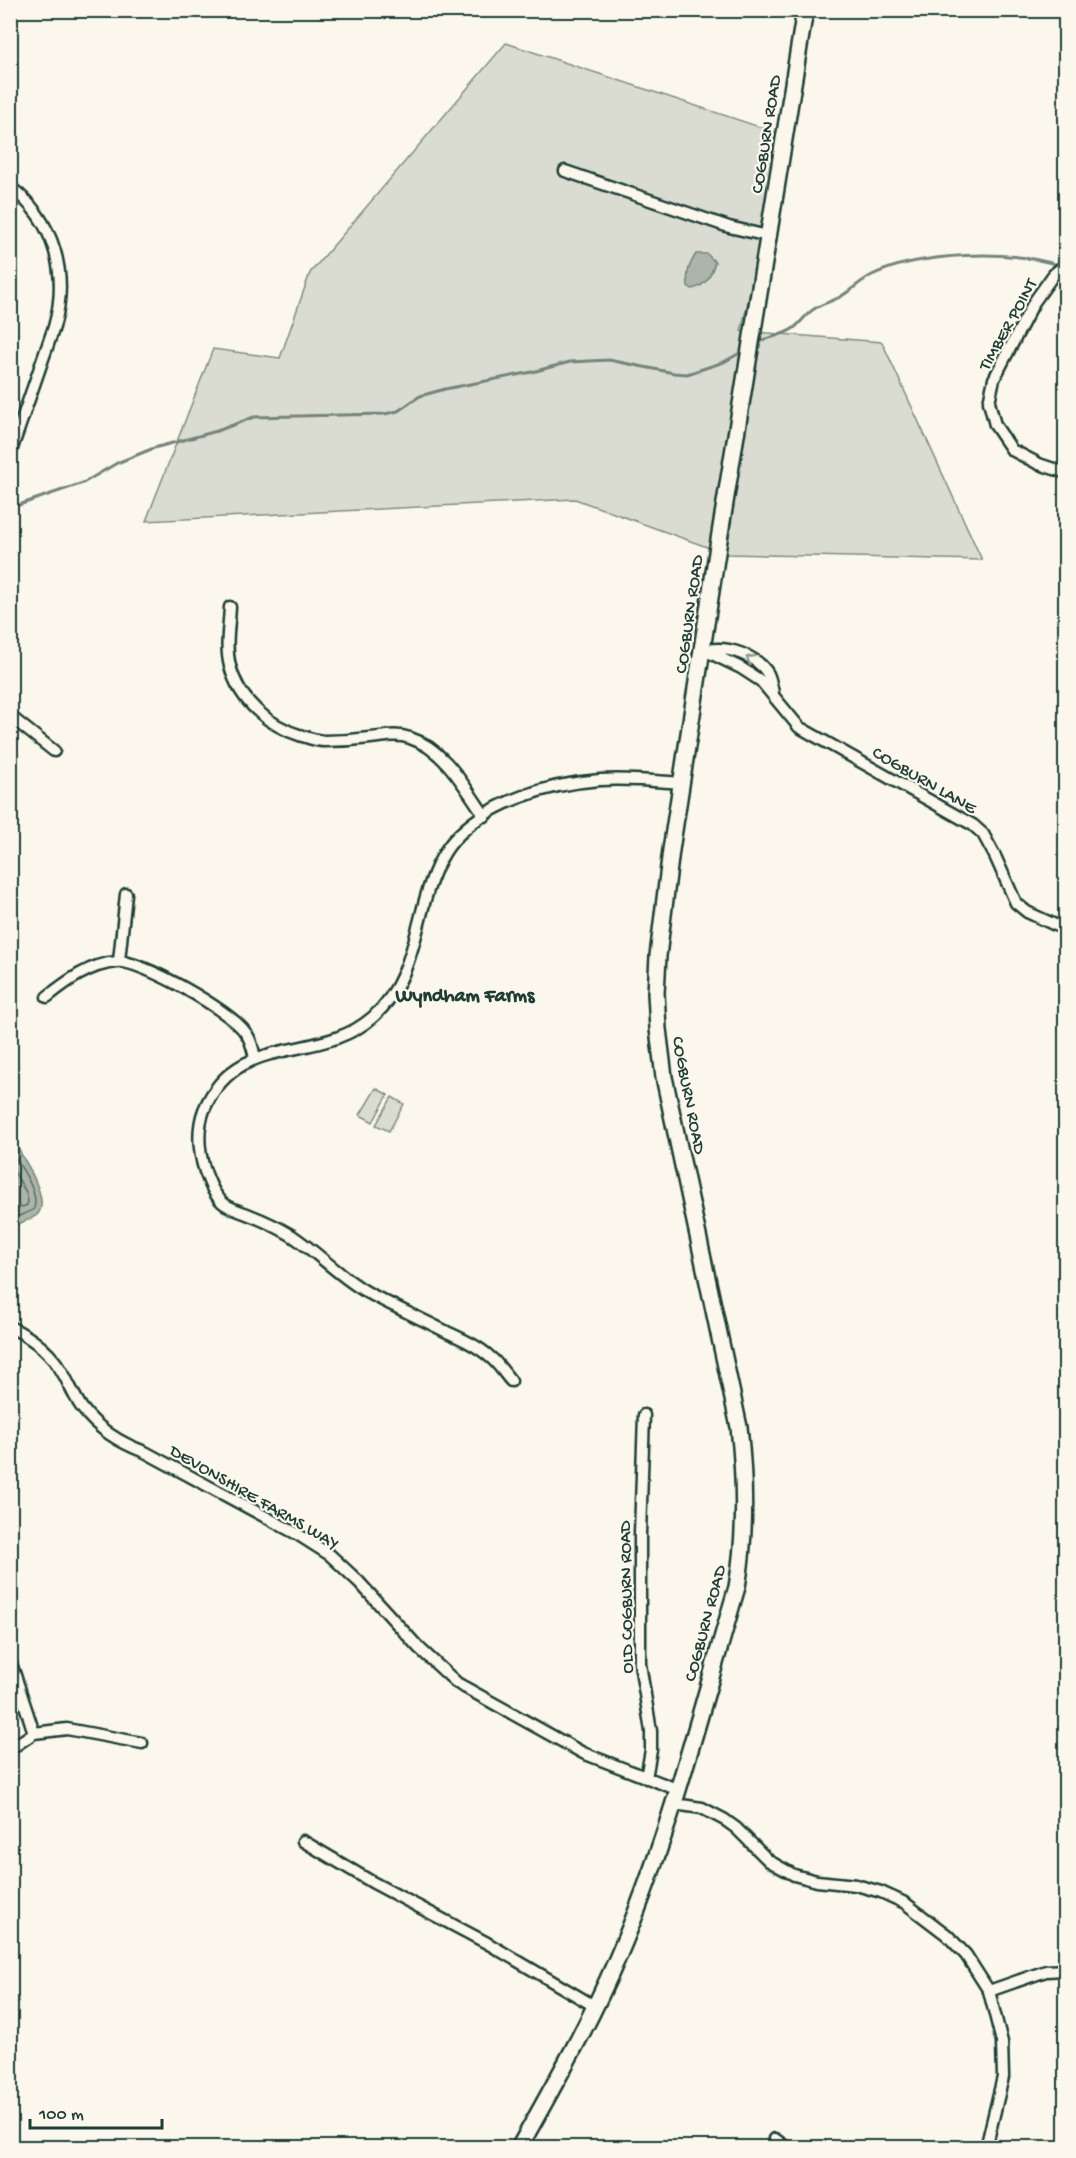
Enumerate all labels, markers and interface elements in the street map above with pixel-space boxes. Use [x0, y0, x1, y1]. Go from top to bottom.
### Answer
street label: COGBURN ROAD [748, 73, 787, 195]
street label: TIMBER POINT [975, 275, 1044, 376]
street label: COGBURN ROAD [672, 553, 709, 675]
one-way arrow [746, 655, 756, 666]
street label: COGBURN LANE [868, 743, 980, 820]
district label: Wyndham Farms [395, 986, 536, 1009]
street label: COGBURN ROAD [666, 1035, 709, 1156]
street label: DEVONSHIRE FARMS WAY [164, 1441, 342, 1555]
street label: OLD COGBURN ROAD [616, 1520, 639, 1674]
street label: COGBURN ROAD [681, 1563, 732, 1684]
scale bar [30, 2092, 162, 2130]
text: 100 m [38, 2105, 84, 2126]

